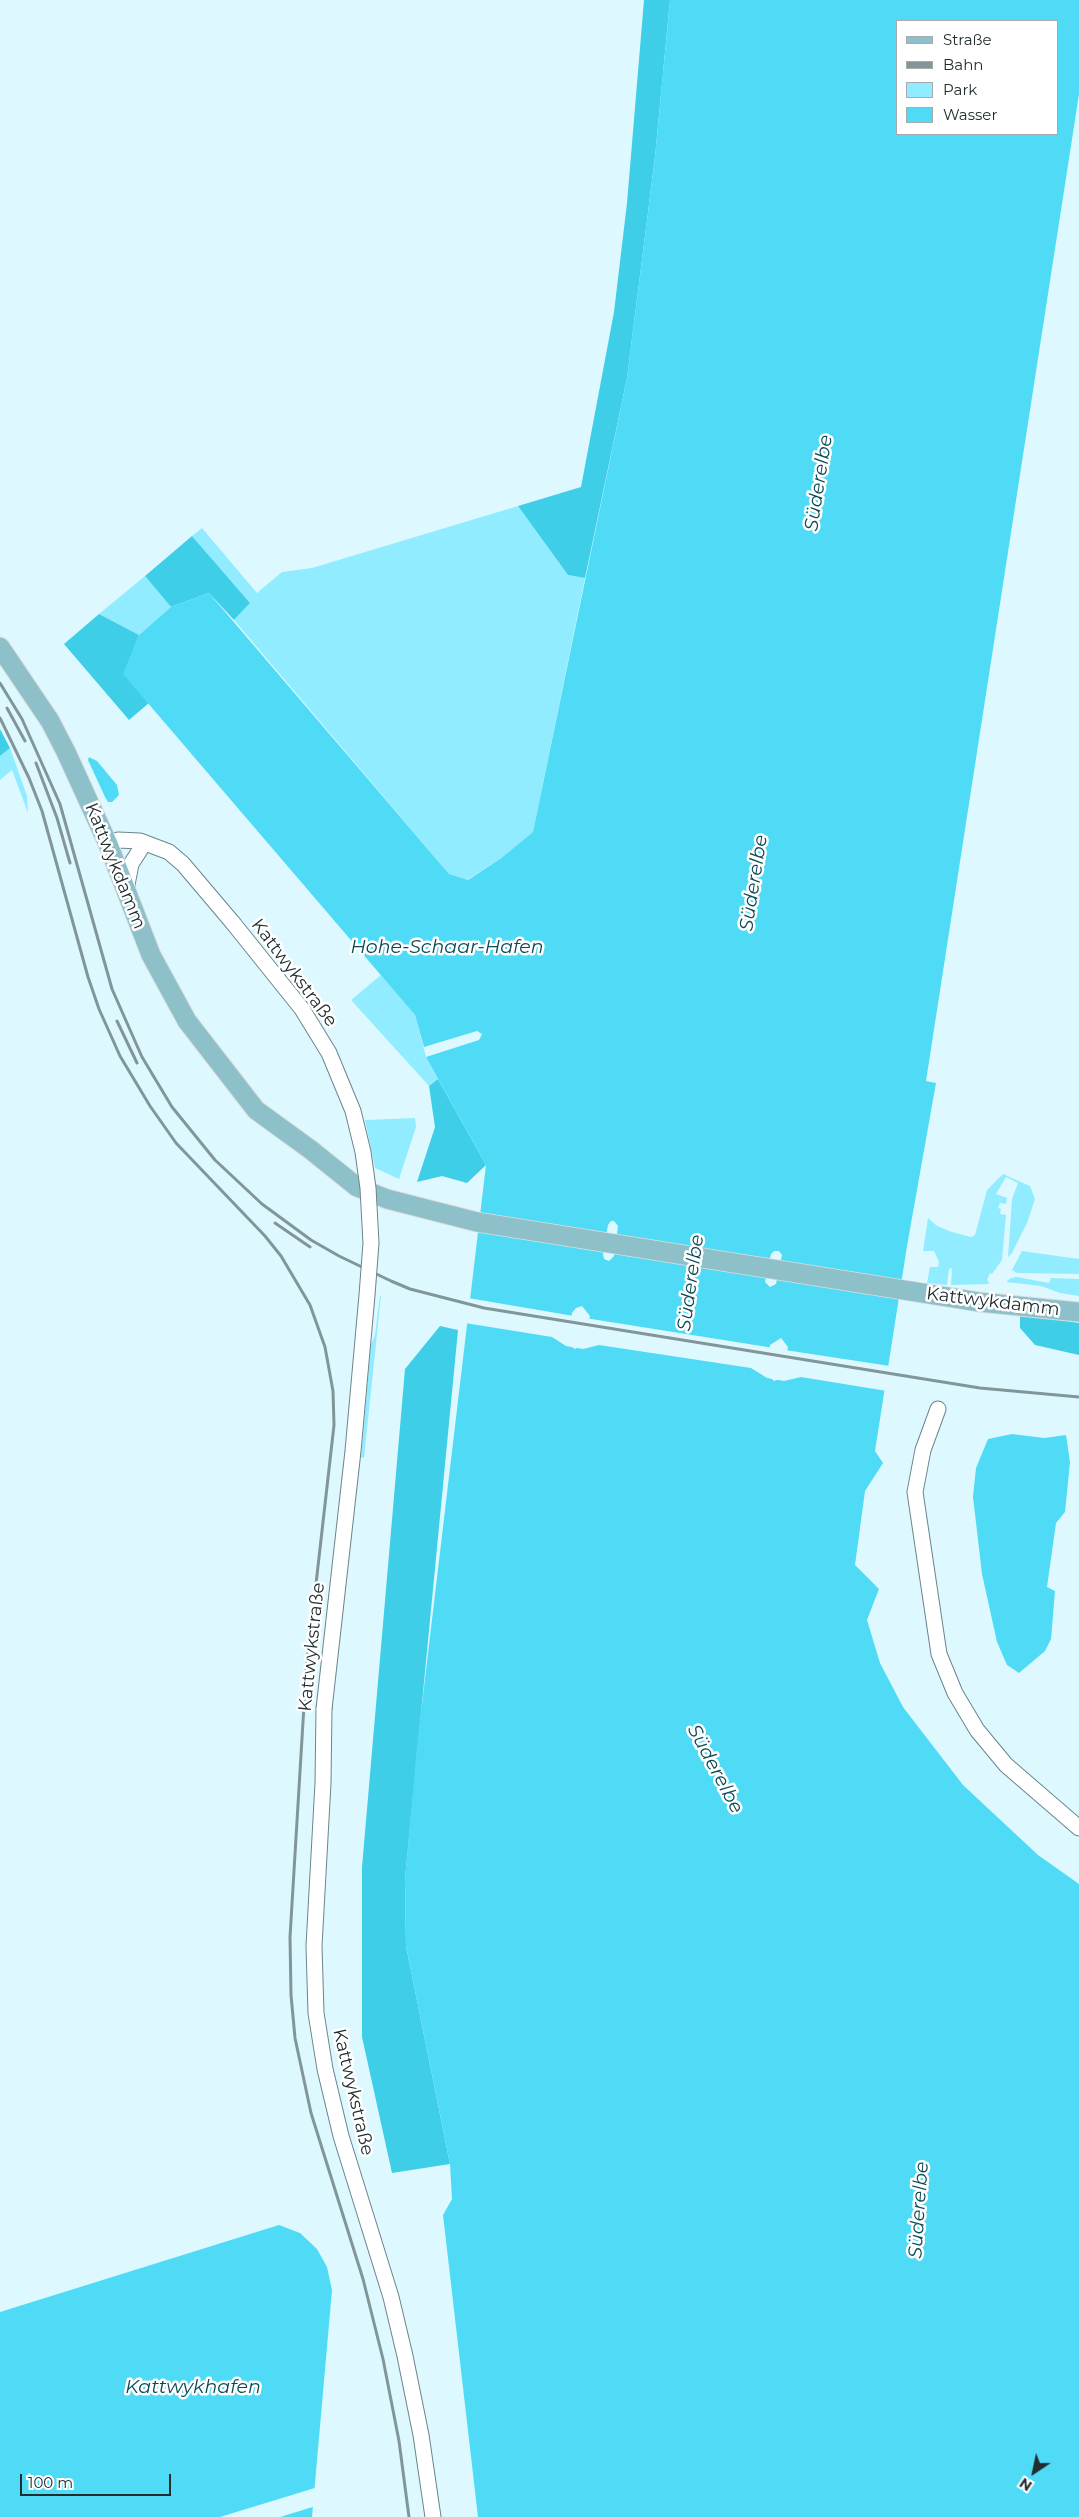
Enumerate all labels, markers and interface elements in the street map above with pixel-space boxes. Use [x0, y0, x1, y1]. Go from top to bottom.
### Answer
legend [896, 20, 1059, 135]
text: Straße [943, 30, 992, 49]
text: Bahn [943, 55, 983, 74]
text: Park [943, 80, 977, 99]
text: Wasser [943, 105, 997, 124]
water label: Süderelbe [800, 433, 838, 533]
street label: Kattwykdamm [80, 800, 150, 932]
water label: Süderelbe [735, 833, 773, 933]
street label: Kattwykstraße [246, 915, 342, 1031]
water label: Hohe-Schaar-Hafen [350, 936, 544, 958]
water label: Süderelbe [673, 1233, 709, 1333]
street label: Kattwykdamm [925, 1283, 1061, 1321]
street label: Kattwykstraße [294, 1582, 330, 1712]
water label: Süderelbe [682, 1721, 748, 1817]
street label: Kattwykstraße [328, 2027, 378, 2157]
water label: Süderelbe [904, 2161, 934, 2259]
water label: Kattwykhafen [125, 2376, 261, 2398]
north arrow [1009, 2447, 1059, 2497]
scale bar [22, 2464, 174, 2496]
text: 100 m [28, 2473, 73, 2492]
text: N [1016, 2474, 1035, 2495]

